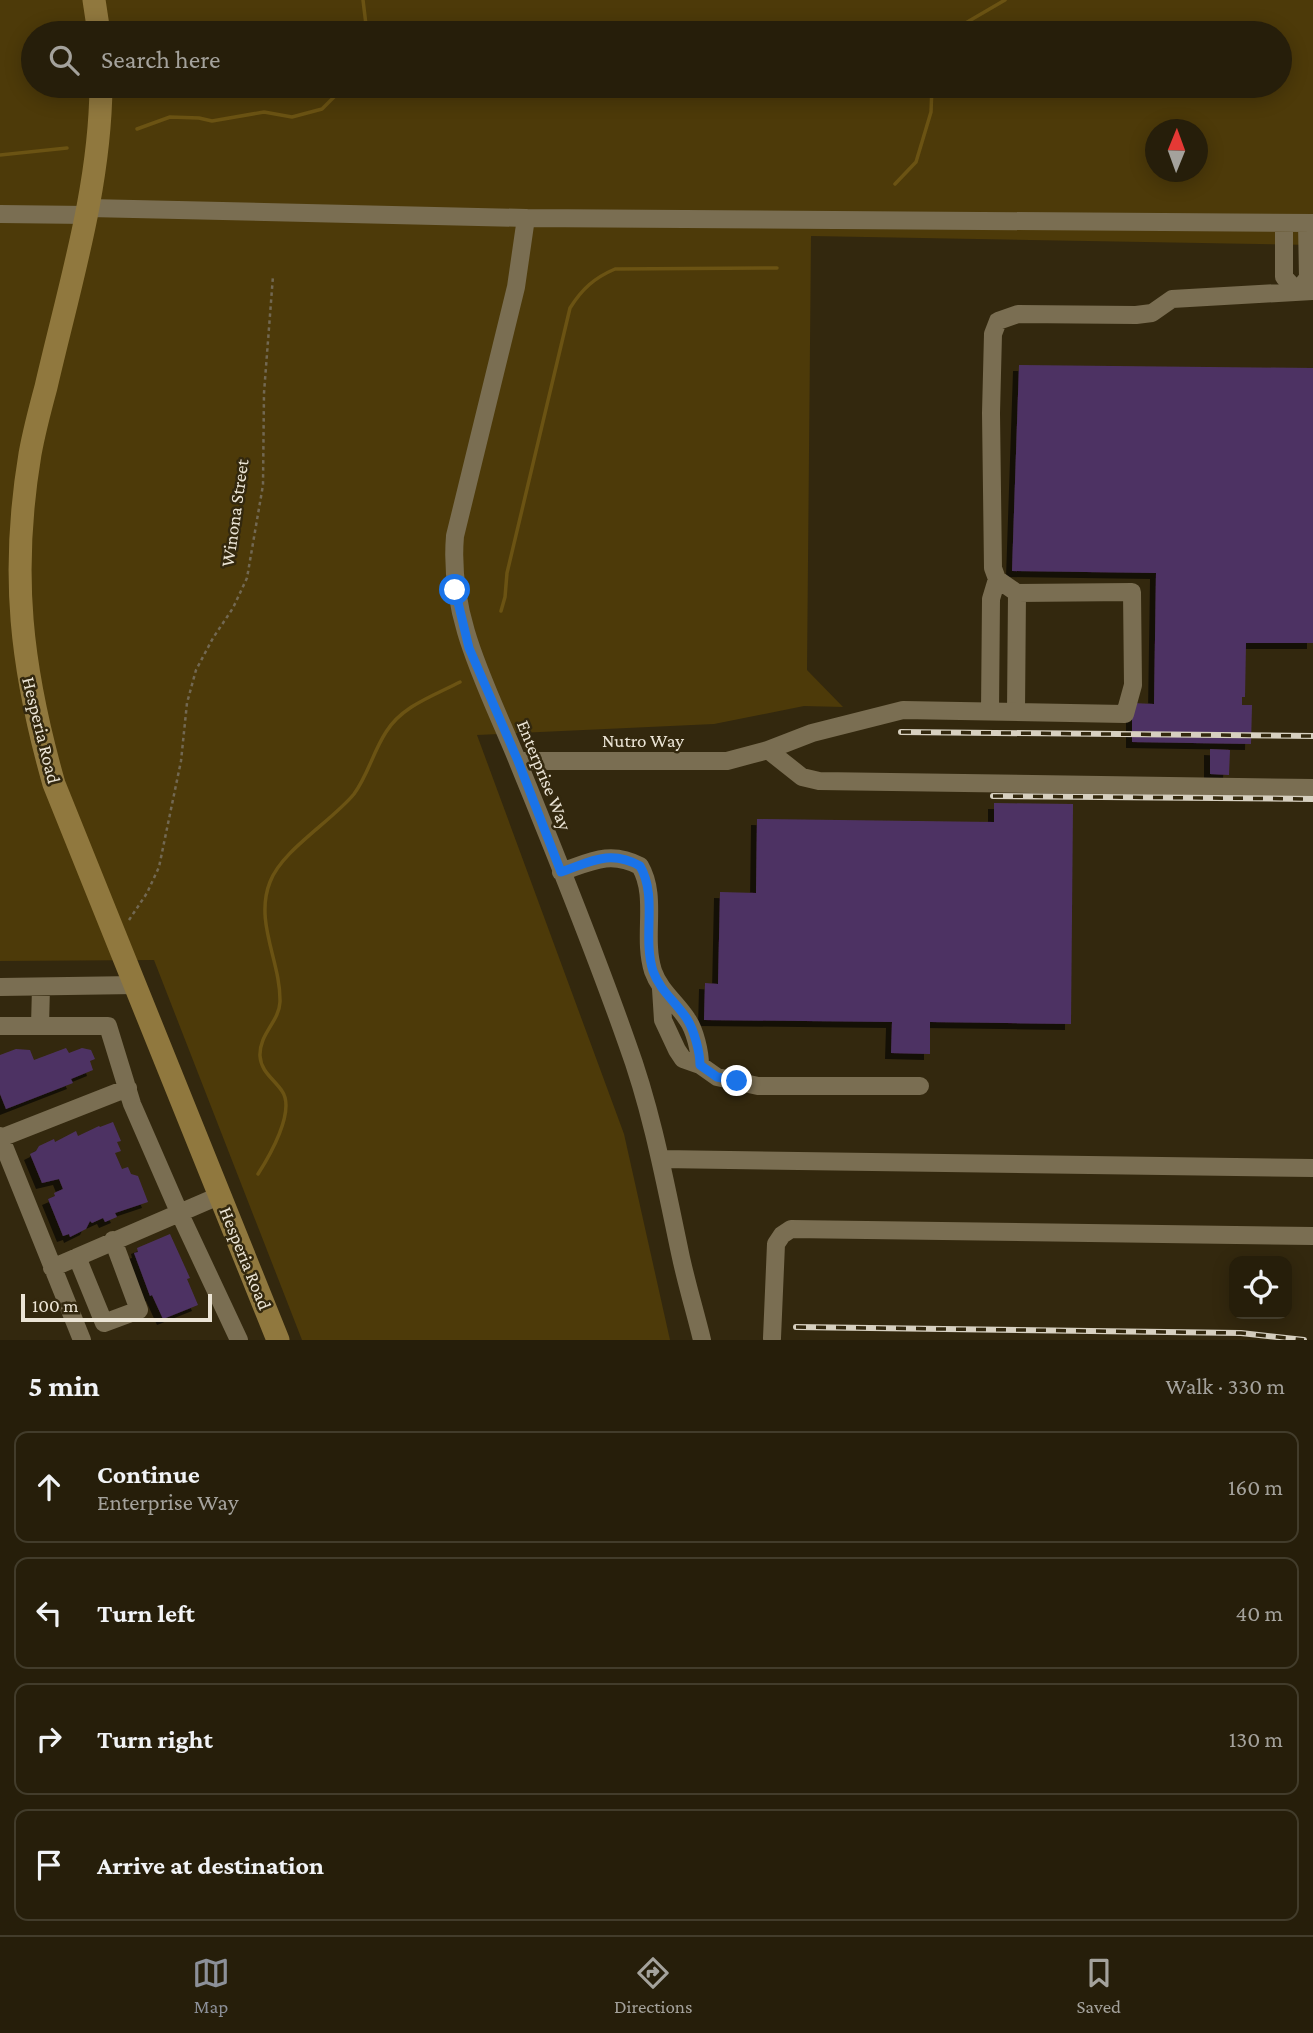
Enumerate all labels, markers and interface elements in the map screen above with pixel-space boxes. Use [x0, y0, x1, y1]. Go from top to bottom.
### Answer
search box [21, 21, 1292, 98]
icon: search [45, 41, 83, 79]
text: Search here [101, 45, 220, 74]
north arrow [1145, 119, 1208, 182]
street label: Winona Street [217, 457, 253, 568]
route start [439, 574, 470, 605]
street label: Hesperia Road [18, 675, 65, 786]
street label: Enterprise Way [513, 717, 576, 834]
street label: Nutro Way [602, 730, 684, 751]
route end [721, 1065, 752, 1096]
street label: Hesperia Road [215, 1204, 276, 1313]
map controls [1229, 1256, 1292, 1319]
button: locate [1229, 1256, 1292, 1319]
scale bar [21, 1291, 212, 1323]
text: 100 m [32, 1295, 79, 1316]
text: 5 min [28, 1369, 100, 1402]
text: Walk · 330 m [1166, 1373, 1285, 1399]
text: Continue [97, 1460, 200, 1489]
icon: ahead [30, 1468, 68, 1506]
text: 160 m [1228, 1474, 1283, 1500]
text: Enterprise Way [97, 1489, 239, 1515]
icon: left [30, 1594, 68, 1632]
text: Turn left [97, 1599, 195, 1628]
text: 40 m [1235, 1600, 1283, 1626]
icon: right [30, 1720, 68, 1758]
text: Turn right [97, 1725, 213, 1754]
text: 130 m [1229, 1726, 1283, 1752]
icon: arrive [30, 1846, 68, 1884]
text: Arrive at destination [97, 1851, 324, 1880]
tab: Map [192, 1954, 230, 2017]
tab: Directions [614, 1954, 693, 2017]
tab: Saved [1076, 1954, 1121, 2017]

